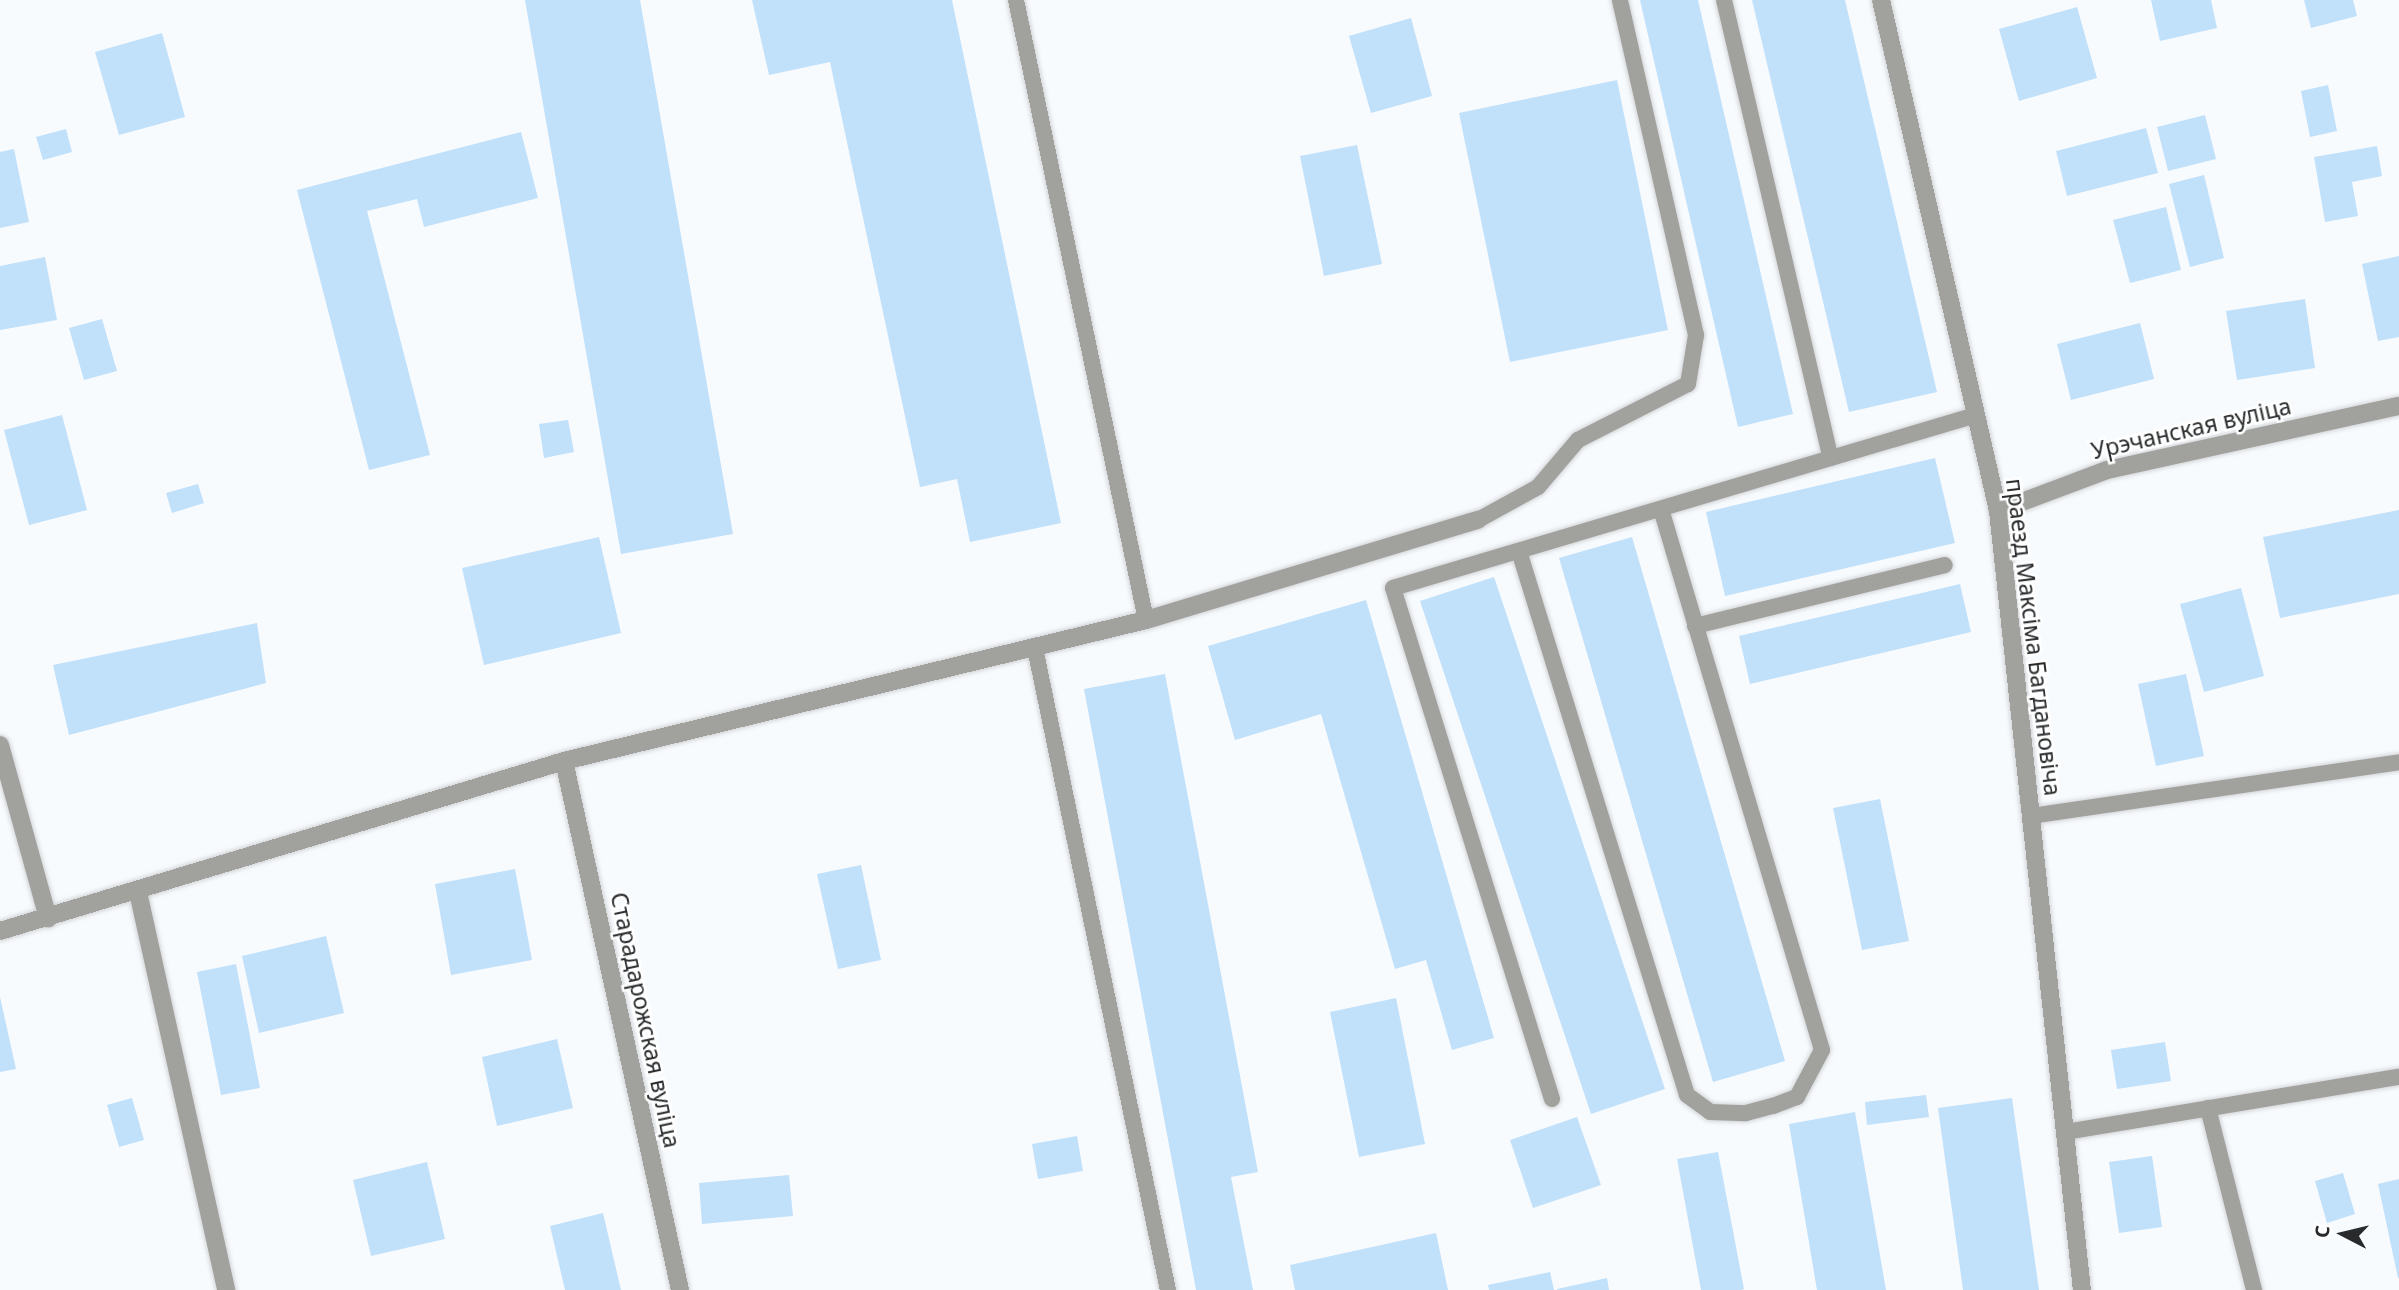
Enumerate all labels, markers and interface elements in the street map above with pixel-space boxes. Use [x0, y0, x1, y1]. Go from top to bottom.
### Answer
street label: Урэчанская вуліца [2088, 392, 2294, 464]
street label: праезд Максіма Багдановіча [2001, 477, 2067, 797]
street label: Старадарожская вуліца [605, 890, 687, 1150]
north arrow [2308, 1199, 2378, 1269]
text: С [2309, 1224, 2336, 1239]

